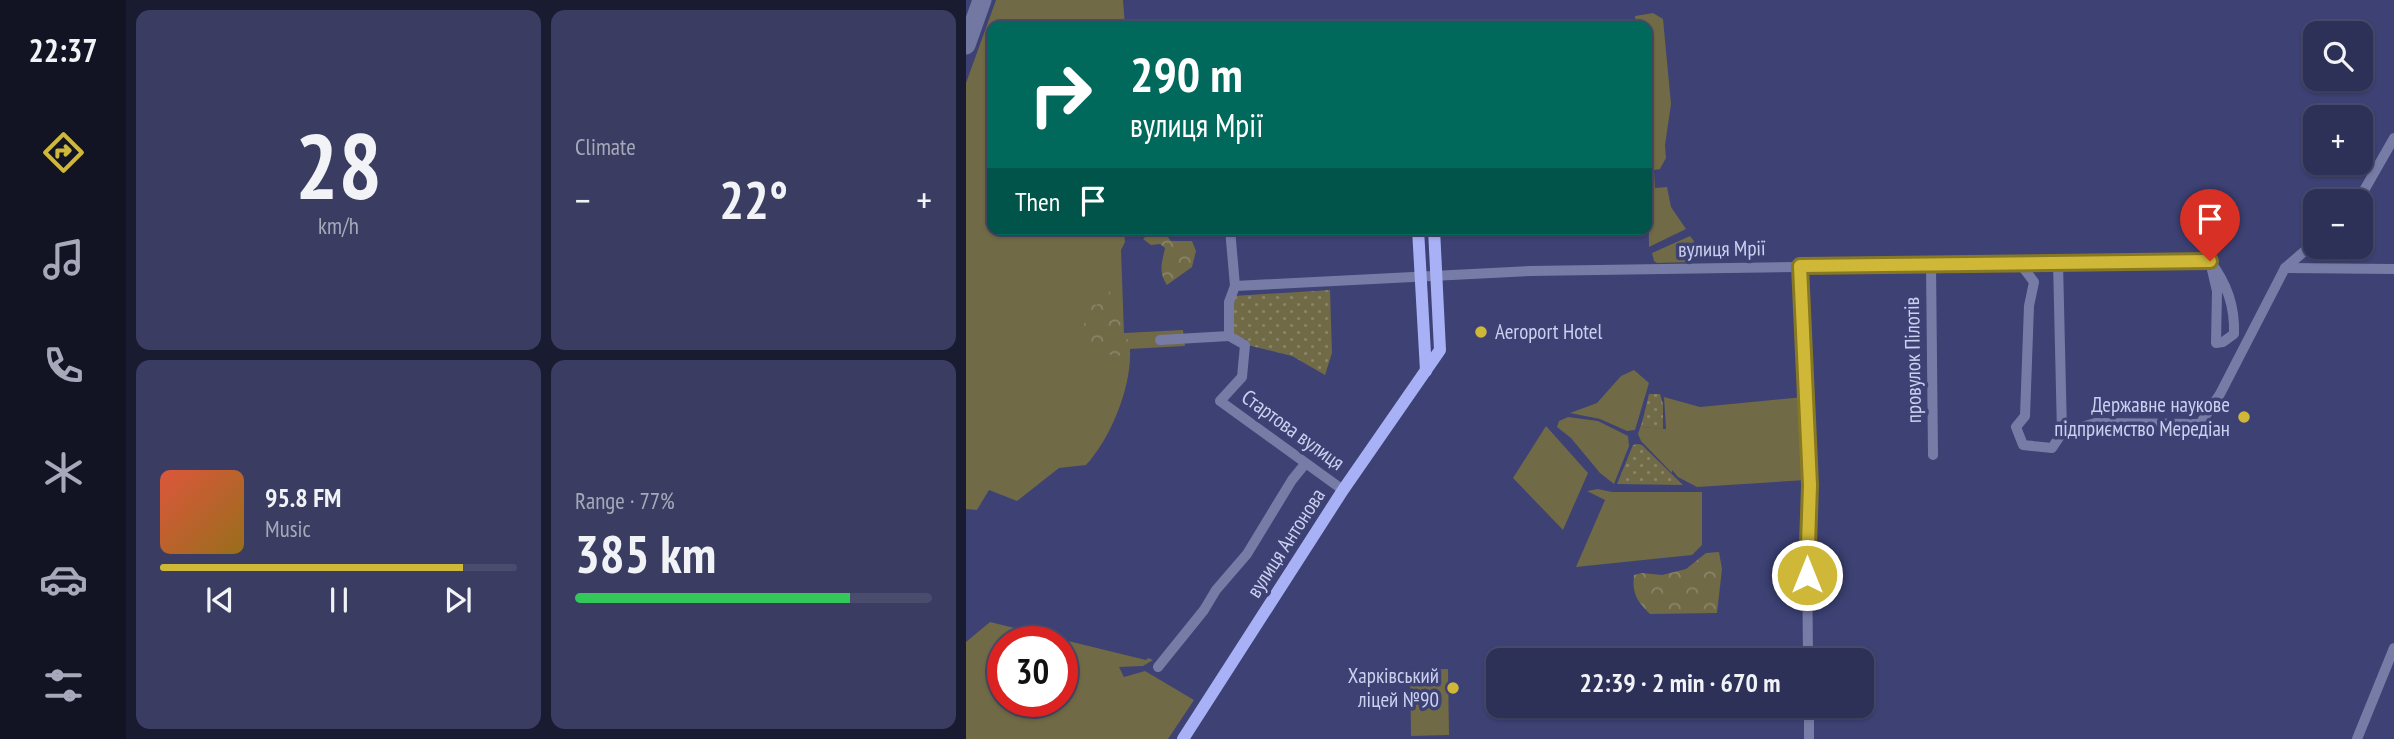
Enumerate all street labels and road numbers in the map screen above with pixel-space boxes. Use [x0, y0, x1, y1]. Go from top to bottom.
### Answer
street label: вулиця Мрії [1678, 234, 1766, 263]
street label: провулок Пілотів [1898, 297, 1927, 423]
street label: Стартова вулиця [1237, 383, 1350, 476]
street label: вулиця Антонова [1240, 483, 1331, 602]

